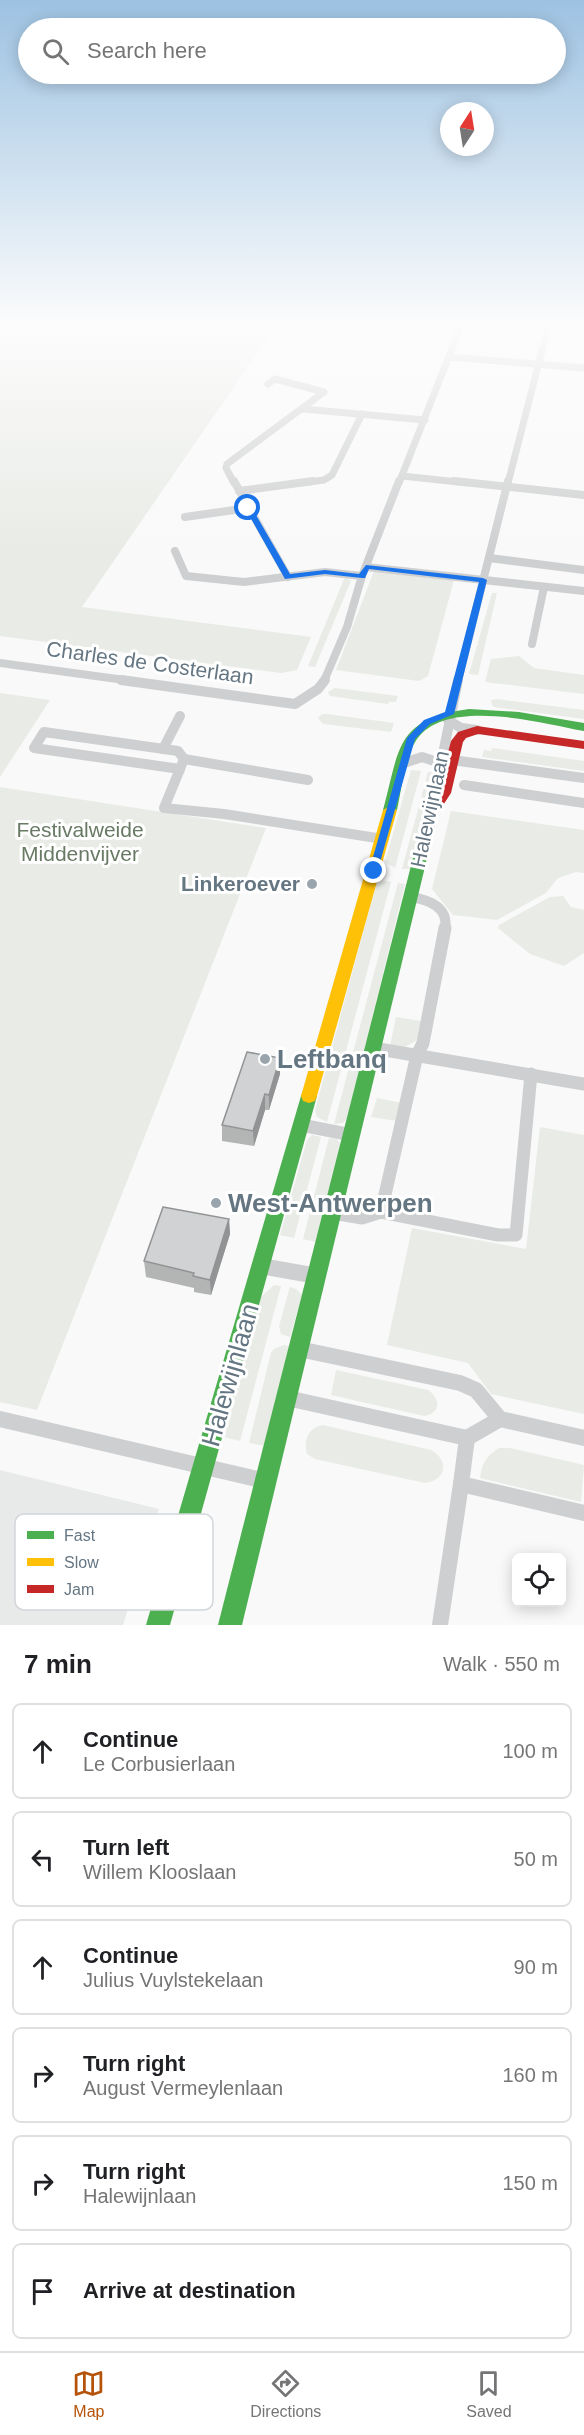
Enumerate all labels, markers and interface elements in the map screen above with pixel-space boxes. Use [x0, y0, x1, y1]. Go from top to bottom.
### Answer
search box [18, 18, 566, 84]
icon: search [39, 35, 72, 68]
text: Search here [87, 38, 207, 63]
north arrow [440, 102, 494, 156]
route start [234, 494, 260, 520]
street label: Charles de Costerlaan [45, 637, 255, 688]
street label: Halewijnlaan [406, 748, 453, 870]
park label: Festivalweide Middenvijver [16, 818, 144, 865]
route end [360, 857, 386, 883]
place label: Linkeroever [181, 872, 300, 895]
marker: Linkeroever [305, 877, 319, 891]
place label: Leftbanq [277, 1044, 387, 1074]
marker: Leftbanq [258, 1052, 272, 1066]
place label: West-Antwerpen [228, 1188, 433, 1218]
marker: West-Antwerpen [209, 1196, 223, 1210]
street label: Halewijnlaan [195, 1300, 265, 1450]
legend [15, 1514, 213, 1610]
text: Fast [64, 1527, 96, 1544]
map controls [512, 1553, 566, 1607]
button: locate [512, 1553, 566, 1607]
text: Slow [64, 1554, 99, 1571]
text: Jam [64, 1581, 94, 1598]
text: 7 min [24, 1649, 92, 1679]
text: Walk · 550 m [443, 1653, 560, 1675]
text: Continue [83, 1727, 178, 1752]
icon: ahead [26, 1735, 59, 1768]
text: 100 m [502, 1740, 558, 1762]
text: Le Corbusierlaan [83, 1753, 235, 1775]
text: Turn left [83, 1835, 169, 1860]
icon: left [26, 1843, 59, 1876]
text: 50 m [514, 1848, 558, 1870]
text: Willem Klooslaan [83, 1861, 236, 1883]
text: Continue [83, 1943, 178, 1968]
icon: ahead [26, 1951, 59, 1984]
text: 90 m [514, 1956, 558, 1978]
text: Julius Vuylstekelaan [83, 1969, 263, 1991]
text: Turn right [83, 2051, 185, 2076]
icon: right [26, 2059, 59, 2092]
text: 160 m [502, 2064, 558, 2086]
text: August Vermeylenlaan [83, 2077, 283, 2099]
text: Turn right [83, 2159, 185, 2184]
icon: right [26, 2167, 59, 2200]
text: 150 m [502, 2172, 558, 2194]
text: Halewijnlaan [83, 2185, 196, 2207]
icon: arrive [26, 2275, 59, 2308]
text: Arrive at destination [83, 2278, 296, 2303]
tab: Map [72, 2367, 105, 2421]
tab: Directions [250, 2367, 321, 2421]
tab: Saved [466, 2367, 512, 2421]

